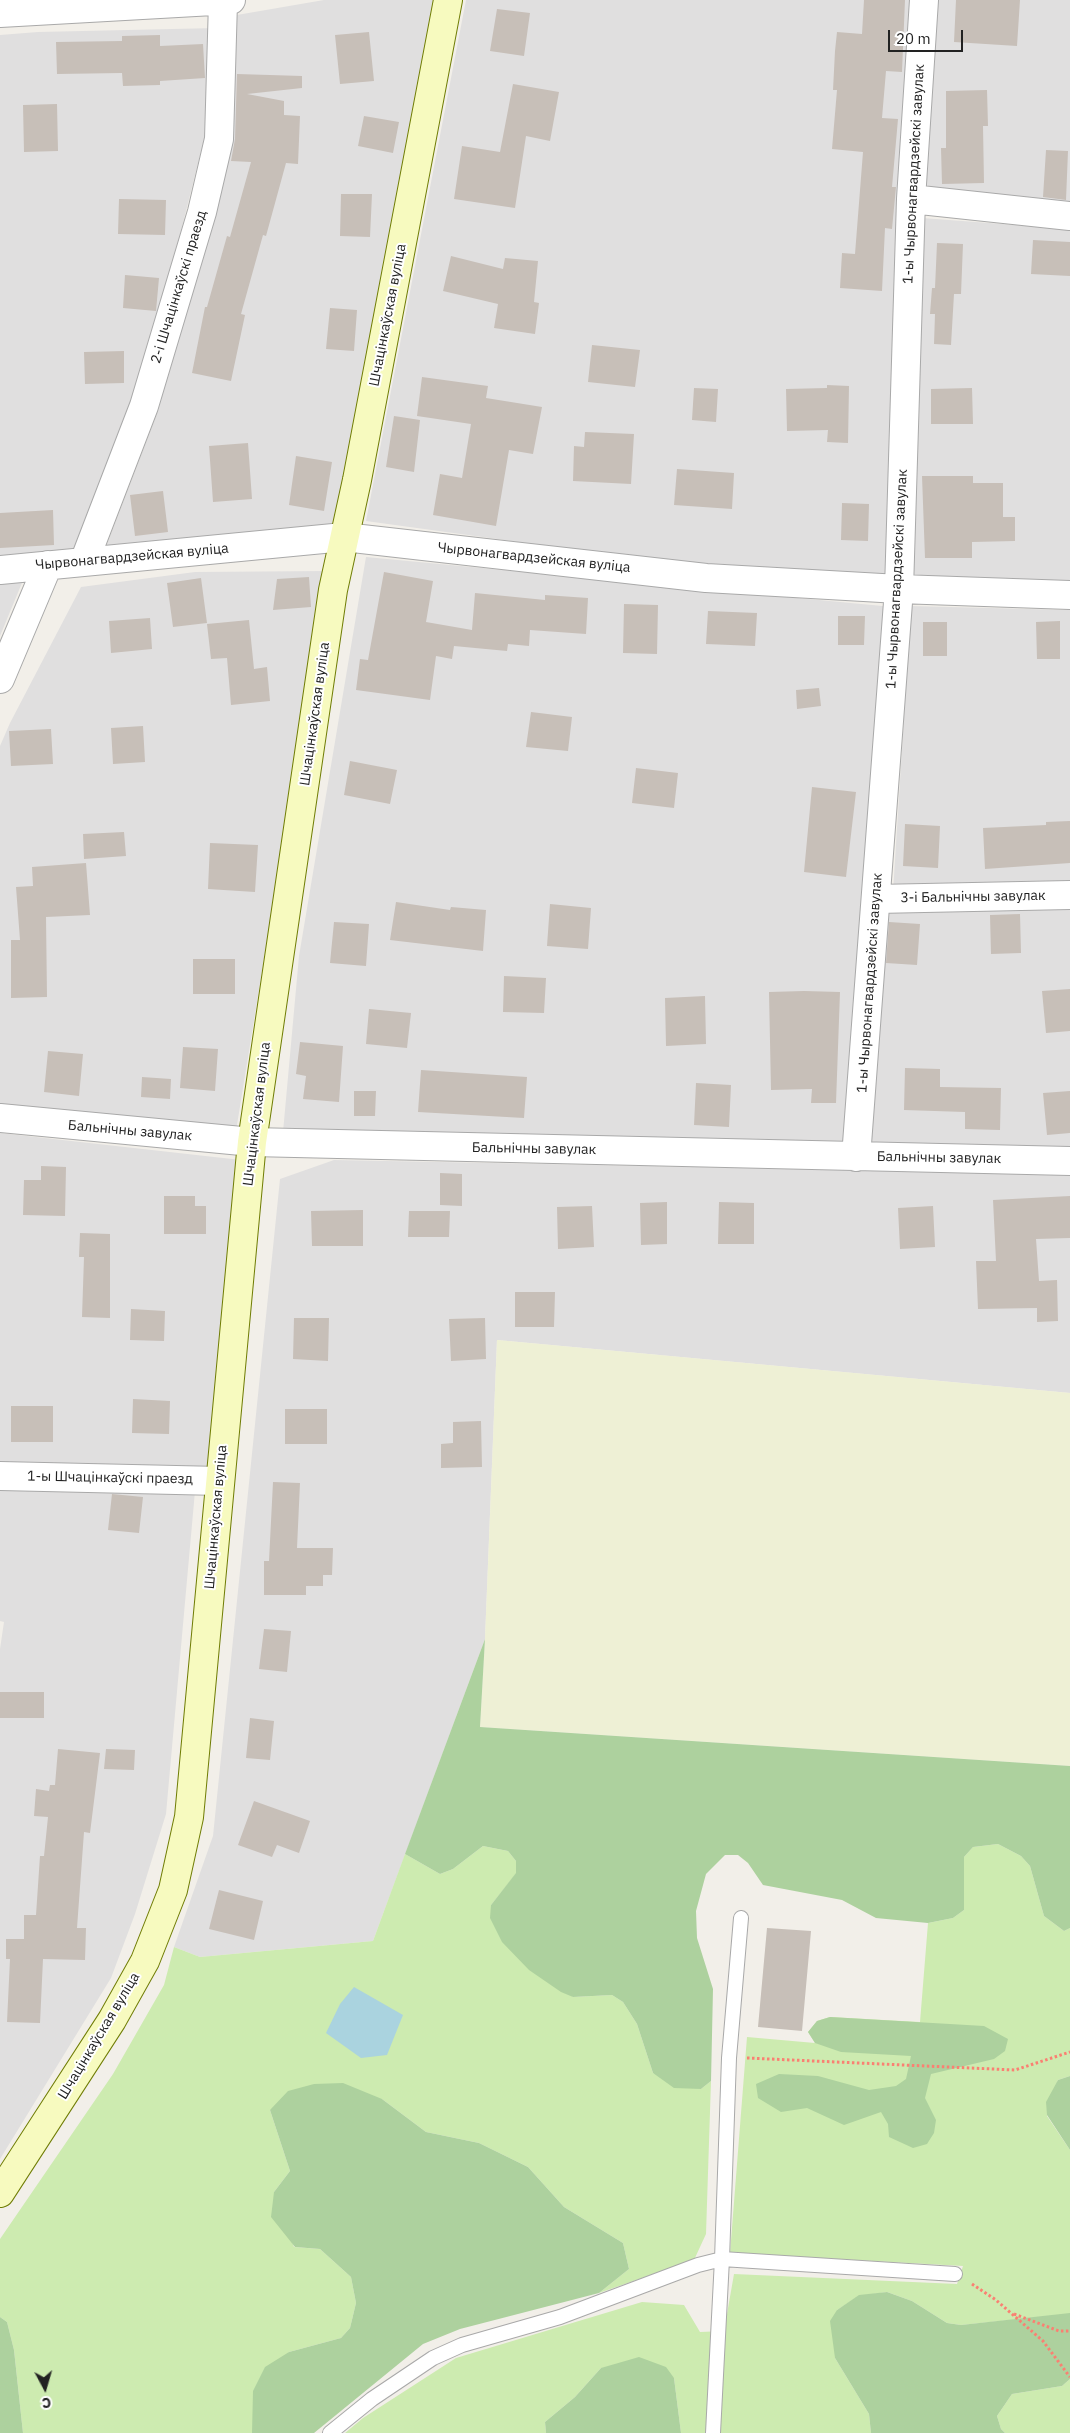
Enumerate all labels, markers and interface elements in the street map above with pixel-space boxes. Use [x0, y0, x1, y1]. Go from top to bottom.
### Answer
scale bar [890, 20, 965, 52]
text: 20 m [896, 29, 931, 48]
street label: 1-ы Чырвонагвардзейскі завулак [900, 64, 928, 284]
street label: 2-і Шчацінкаўскі праезд [148, 208, 210, 366]
street label: Шчацінкаўская вуліца [366, 242, 410, 388]
street label: 1-ы Чырвонагвардзейскі завулак [883, 469, 911, 689]
street label: Чырвонагвардзейская вуліца [35, 540, 229, 574]
street label: Чырвонагвардзейская вуліца [437, 540, 631, 576]
street label: Шчацінкаўская вуліца [297, 641, 333, 787]
street label: 1-ы Чырвонагвардзейскі завулак [854, 873, 886, 1093]
street label: 3-і Бальнічны завулак [900, 887, 1046, 907]
street label: Шчацінкаўская вуліца [240, 1041, 274, 1187]
street label: Бальнічны завулак [67, 1117, 193, 1145]
street label: Бальнічны завулак [472, 1140, 596, 1158]
street label: Бальнічны завулак [877, 1149, 1001, 1167]
street label: Шчацінкаўская вуліца [201, 1444, 231, 1590]
street label: 1-ы Шчацінкаўскі праезд [27, 1468, 193, 1488]
street label: Шчацінкаўская вуліца [54, 1970, 144, 2102]
north arrow [20, 2363, 70, 2413]
text: С [41, 2393, 52, 2412]

